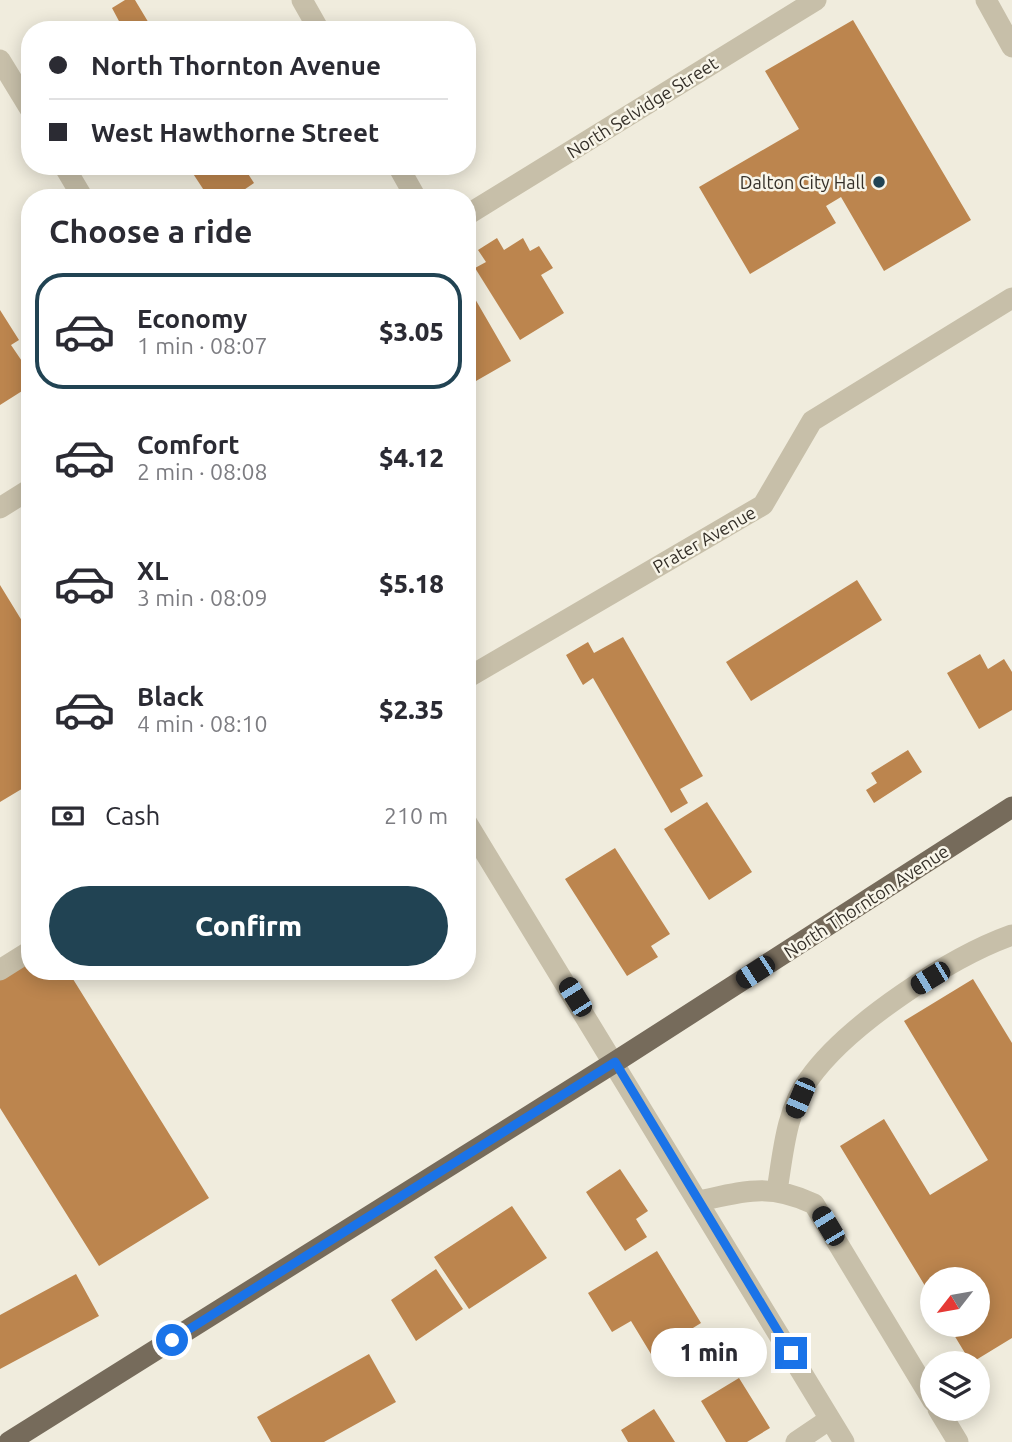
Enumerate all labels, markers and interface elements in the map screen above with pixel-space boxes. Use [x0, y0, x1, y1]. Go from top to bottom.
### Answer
text: North Thornton Avenue [91, 51, 381, 80]
street label: North Selvidge Street [563, 52, 721, 162]
text: West Hawthorne Street [91, 118, 379, 147]
place label: Dalton City Hall [740, 172, 865, 192]
marker: Dalton City Hall [871, 174, 887, 190]
text: Choose a ride [49, 213, 252, 249]
icon: car [53, 300, 116, 363]
text: Economy [137, 304, 247, 333]
text: $3.05 [379, 317, 444, 346]
text: 1 min · 08:07 [137, 333, 268, 358]
icon: car [53, 426, 116, 489]
text: Comfort [137, 430, 240, 459]
text: $4.12 [379, 443, 444, 472]
text: 2 min · 08:08 [137, 459, 268, 484]
street label: Prater Avenue [649, 501, 759, 577]
icon: car [53, 552, 116, 615]
text: XL [137, 556, 168, 585]
text: $5.18 [379, 569, 444, 598]
text: 3 min · 08:09 [137, 585, 268, 610]
icon: car [53, 678, 116, 741]
text: Black [137, 682, 204, 711]
text: $2.35 [379, 695, 444, 724]
text: 4 min · 08:10 [137, 711, 268, 736]
icon: cash [49, 797, 87, 835]
text: Cash [105, 801, 160, 830]
text: 210 m [384, 803, 448, 828]
street label: North Thornton Avenue [780, 840, 952, 962]
button: Confirm [49, 886, 448, 966]
car [732, 952, 779, 992]
car [907, 958, 954, 998]
car [555, 974, 596, 1020]
car [783, 1075, 818, 1121]
car [809, 1203, 848, 1249]
north arrow [920, 1267, 990, 1337]
map controls [920, 1267, 990, 1421]
route start [156, 1324, 188, 1356]
callout: 1 min [651, 1328, 766, 1378]
route end [775, 1337, 807, 1369]
text: 1 min [680, 1340, 738, 1365]
button: layers [920, 1351, 990, 1421]

